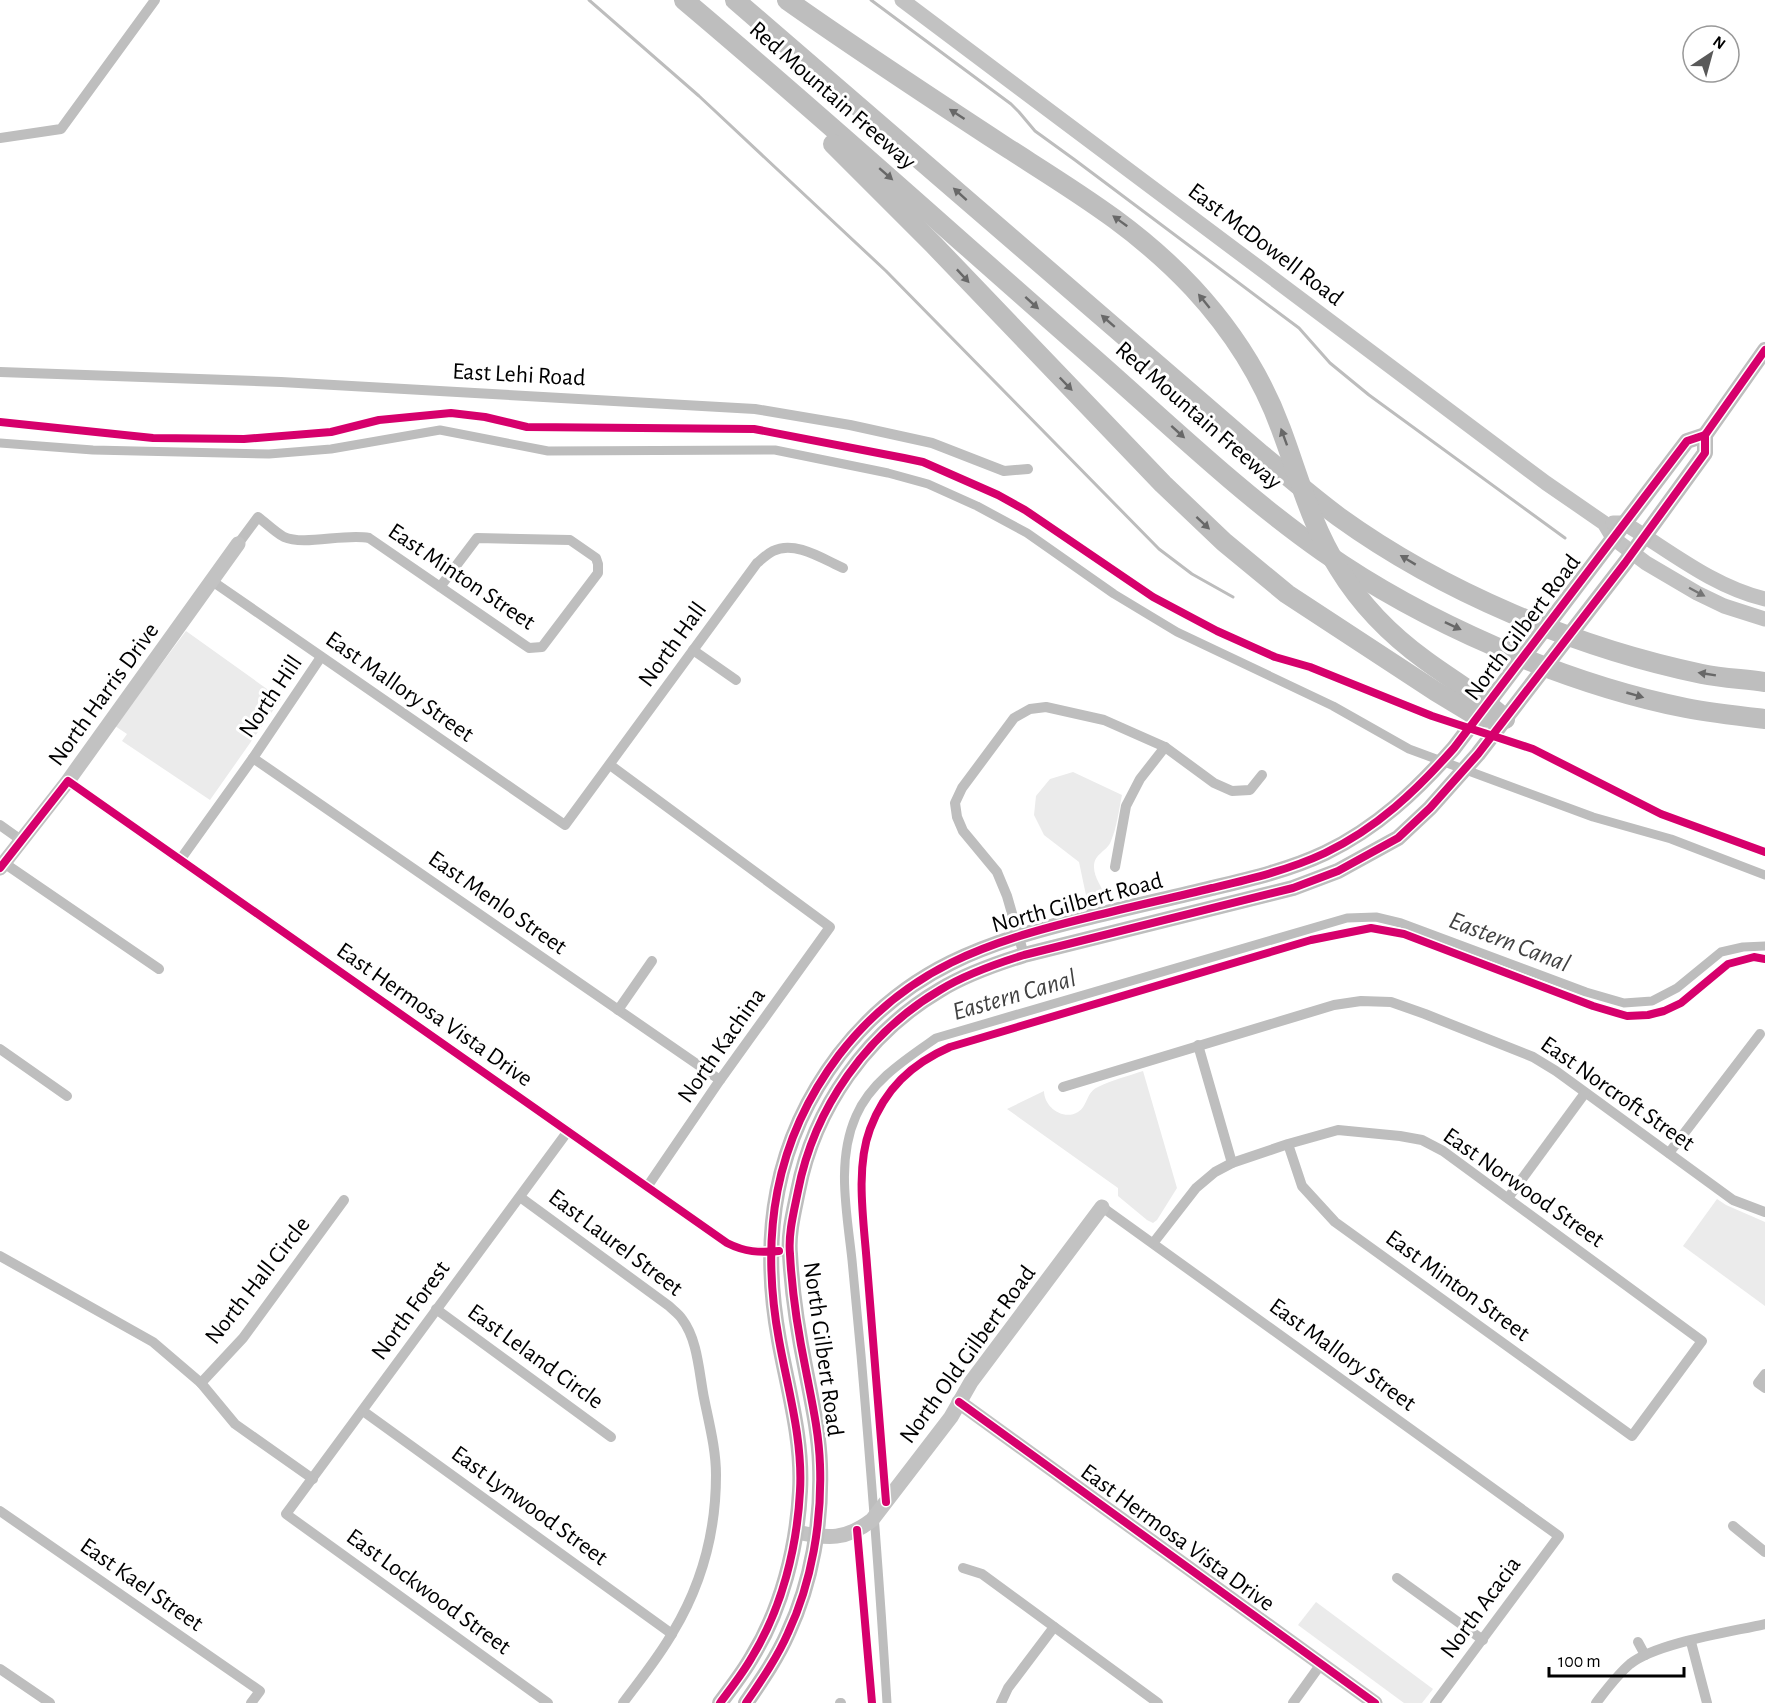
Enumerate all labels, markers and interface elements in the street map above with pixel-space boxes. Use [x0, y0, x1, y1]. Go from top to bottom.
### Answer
street label: Red Mountain Freeway [745, 17, 920, 174]
north arrow [1681, 24, 1741, 84]
text: N [1710, 33, 1728, 52]
one-way arrow [948, 109, 965, 120]
one-way arrow [878, 167, 893, 180]
street label: East McDowell Road [1183, 179, 1347, 311]
one-way arrow [953, 188, 968, 201]
one-way arrow [1112, 215, 1128, 227]
one-way arrow [956, 268, 970, 283]
one-way arrow [1197, 293, 1210, 309]
one-way arrow [1024, 296, 1039, 309]
one-way arrow [1100, 314, 1116, 327]
street label: Red Mountain Freeway [1111, 337, 1286, 494]
street label: East Lehi Road [452, 360, 586, 390]
one-way arrow [1059, 376, 1073, 390]
one-way arrow [1170, 425, 1185, 438]
one-way arrow [1279, 428, 1289, 446]
one-way arrow [1195, 516, 1210, 530]
street label: East Minton Street [384, 519, 540, 635]
street label: North Gilbert Road [1460, 550, 1585, 705]
one-way arrow [1400, 554, 1416, 565]
one-way arrow [1688, 587, 1706, 597]
street label: North Hall [634, 598, 711, 691]
street label: North Harris Drive [44, 619, 164, 770]
one-way arrow [1445, 622, 1462, 631]
street label: East Mallory Street [321, 627, 478, 747]
street label: North Hill [235, 651, 307, 742]
one-way arrow [1697, 669, 1716, 678]
one-way arrow [1626, 691, 1644, 700]
street label: East Menlo Street [424, 846, 571, 960]
street label: North Gilbert Road [989, 869, 1165, 937]
water label: Eastern Canal [1446, 907, 1574, 977]
street label: East Hermosa Vista Drive [332, 938, 537, 1092]
water label: Eastern Canal [949, 965, 1079, 1025]
street label: North Kachina [673, 984, 770, 1107]
street label: East Norcroft Street [1536, 1032, 1699, 1156]
street label: East Norwood Street [1439, 1123, 1609, 1252]
street label: East Laurel Street [544, 1185, 687, 1301]
street label: North Hall Circle [201, 1212, 315, 1349]
street label: East Minton Street [1381, 1226, 1534, 1346]
street label: North Forest [367, 1256, 455, 1364]
street label: North Gilbert Road [799, 1260, 847, 1438]
street label: North Old Gilbert Road [895, 1261, 1040, 1448]
street label: East Mallory Street [1265, 1294, 1420, 1416]
street label: East Leland Circle [463, 1300, 608, 1414]
street label: East Lynwood Street [447, 1441, 612, 1571]
street label: East Hermosa Vista Drive [1076, 1460, 1279, 1616]
street label: East Lockwood Street [342, 1524, 515, 1659]
street label: East Kael Street [76, 1534, 208, 1636]
street label: North Acacia [1436, 1552, 1525, 1663]
scale bar [1549, 1640, 1684, 1678]
text: 100 m [1558, 1653, 1601, 1671]

